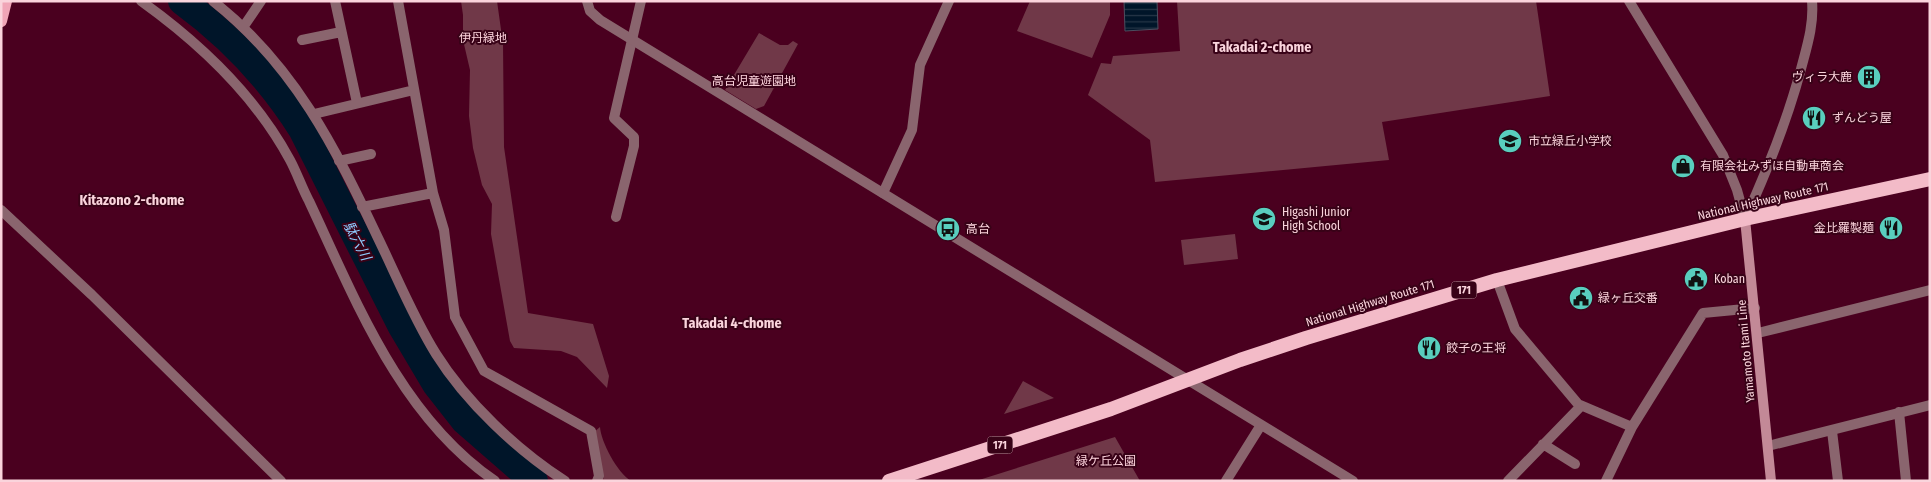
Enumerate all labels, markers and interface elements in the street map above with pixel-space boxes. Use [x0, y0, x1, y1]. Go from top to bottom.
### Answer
park label: 伊丹緑地 [459, 31, 507, 45]
district label: Takadai 2-chome [1213, 39, 1311, 56]
building icon: ヴィラ大鹿 [1856, 64, 1882, 90]
place label: ヴィラ大鹿 [1792, 70, 1852, 84]
park label: 高台児童遊園地 [712, 74, 796, 88]
restaurant icon: ずんどう屋 [1801, 105, 1827, 131]
place label: ずんどう屋 [1832, 111, 1892, 125]
school or university icon: 市立緑丘小学校 [1497, 128, 1523, 154]
place label: 市立緑丘小学校 [1528, 134, 1612, 148]
shop icon: 有限会社みずほ自動車商会 [1670, 153, 1696, 179]
place label: 有限会社みずほ自動車商会 [1700, 159, 1844, 173]
street label: National Highway Route 171 [1696, 179, 1830, 223]
district label: Kitazono 2-chome [80, 192, 184, 209]
place label: Higashi Junior High School [1282, 205, 1351, 233]
school or university icon: Higashi Junior High School [1251, 206, 1277, 232]
restaurant icon: 金比羅製麺 [1878, 215, 1904, 241]
bus stop icon: 高台 [935, 216, 961, 242]
water label: 駄六川 [340, 218, 375, 265]
place label: 金比羅製麺 [1814, 221, 1874, 235]
place label: 高台 [966, 222, 990, 236]
public building icon: Koban [1683, 266, 1709, 292]
place label: Koban [1714, 272, 1745, 286]
street label: National Highway Route 171 [1304, 277, 1436, 329]
road number: 171 [1452, 282, 1476, 298]
public building icon: 緑ヶ丘交番 [1568, 285, 1594, 311]
place label: 緑ヶ丘交番 [1598, 291, 1658, 305]
street label: Yamamoto Itami Line [1735, 299, 1757, 403]
district label: Takadai 4-chome [682, 315, 782, 332]
restaurant icon: 餃子の王将 [1416, 335, 1442, 361]
place label: 餃子の王将 [1446, 341, 1506, 355]
road number: 171 [988, 436, 1012, 454]
park label: 緑ケ丘公園 [1076, 454, 1136, 468]

